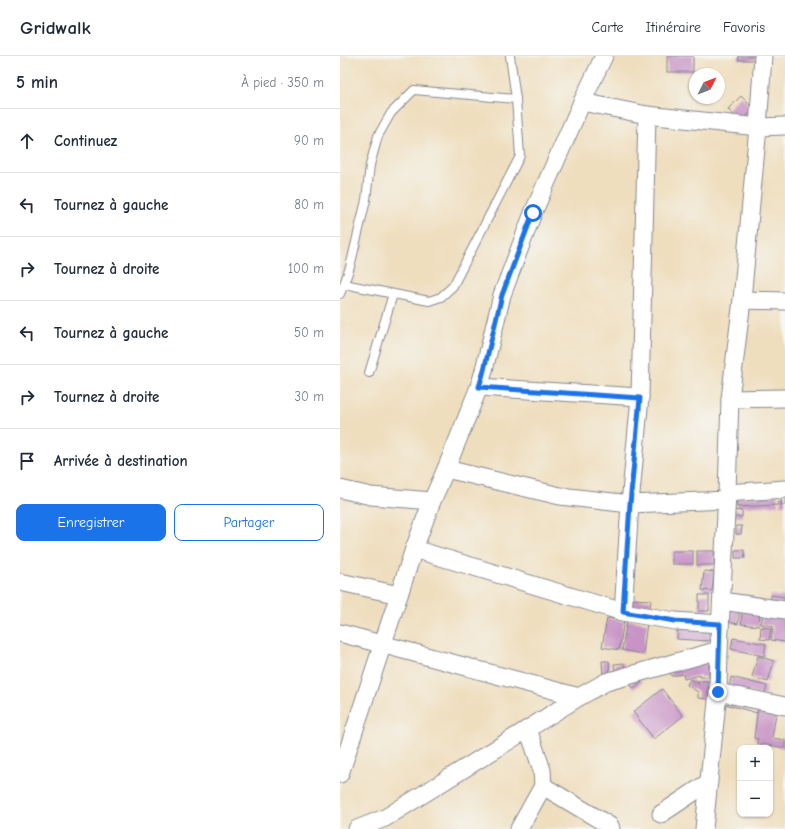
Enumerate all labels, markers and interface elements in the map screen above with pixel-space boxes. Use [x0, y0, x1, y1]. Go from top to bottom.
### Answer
text: Gridwalk [20, 17, 91, 39]
text: Carte [592, 19, 624, 36]
text: Itinéraire [646, 19, 701, 36]
text: Favoris [723, 19, 765, 36]
north arrow [689, 68, 725, 104]
text: 5 min [16, 73, 58, 92]
text: À pied · 350 m [241, 75, 324, 90]
icon: ahead [16, 130, 38, 152]
text: Continuez [54, 132, 117, 150]
text: 90 m [294, 133, 324, 148]
icon: left [16, 194, 38, 216]
text: Tournez à gauche [54, 196, 168, 214]
text: 80 m [294, 197, 324, 212]
route start [524, 204, 542, 222]
icon: right [16, 258, 38, 280]
text: Tournez à droite [54, 260, 159, 278]
text: 100 m [288, 261, 324, 276]
icon: left [16, 322, 38, 344]
text: Tournez à gauche [54, 324, 168, 342]
text: 50 m [294, 325, 324, 340]
icon: right [16, 386, 38, 408]
text: Tournez à droite [54, 388, 159, 406]
text: 30 m [294, 389, 324, 404]
icon: arrive [16, 450, 38, 472]
text: Arrivée à destination [54, 452, 188, 470]
button: Enregistrer [16, 504, 166, 541]
button: Partager [174, 504, 324, 541]
route end [709, 683, 727, 701]
map controls [737, 745, 773, 817]
button: + [737, 745, 773, 781]
button: − [737, 781, 773, 817]

